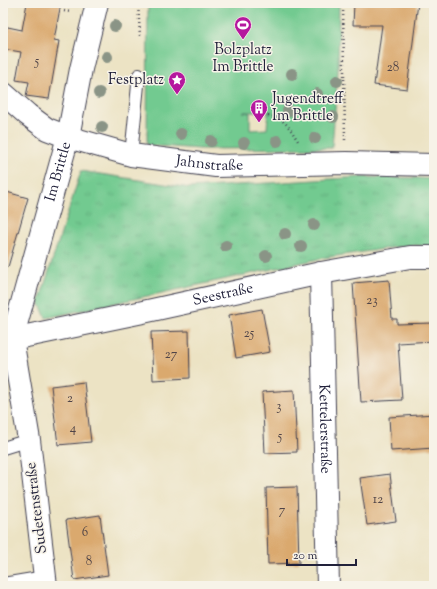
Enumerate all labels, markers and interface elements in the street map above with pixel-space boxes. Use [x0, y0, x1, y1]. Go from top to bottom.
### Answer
sports icon: Bolzplatz Im Brittle [233, 15, 253, 40]
place label: Bolzplatz Im Brittle [212, 40, 274, 78]
house number: 5 [34, 53, 40, 71]
house number: 28 [387, 59, 399, 77]
place label: Festplatz [108, 70, 164, 91]
place icon: Festplatz [167, 70, 187, 95]
place label: Jugendtreff Im Brittle [271, 89, 344, 127]
building icon: Jugendtreff Im Brittle [249, 98, 269, 123]
street label: Im Brittle [40, 139, 77, 204]
street label: Jahnstraße [174, 150, 243, 177]
street label: Seestraße [191, 278, 255, 311]
house number: 23 [366, 292, 378, 310]
house number: 25 [244, 325, 255, 343]
house number: 27 [165, 346, 178, 364]
street label: Kettelerstraße [313, 384, 336, 474]
house number: 2 [67, 390, 73, 408]
house number: 3 [276, 398, 282, 416]
house number: 4 [70, 420, 77, 438]
house number: 5 [277, 428, 283, 446]
street label: Sudetenstraße [21, 461, 53, 555]
house number: 12 [373, 491, 383, 509]
house number: 7 [279, 502, 286, 520]
house number: 6 [82, 524, 88, 542]
scale bar [287, 541, 356, 567]
text: 20 m [293, 547, 318, 565]
house number: 8 [86, 553, 92, 571]

